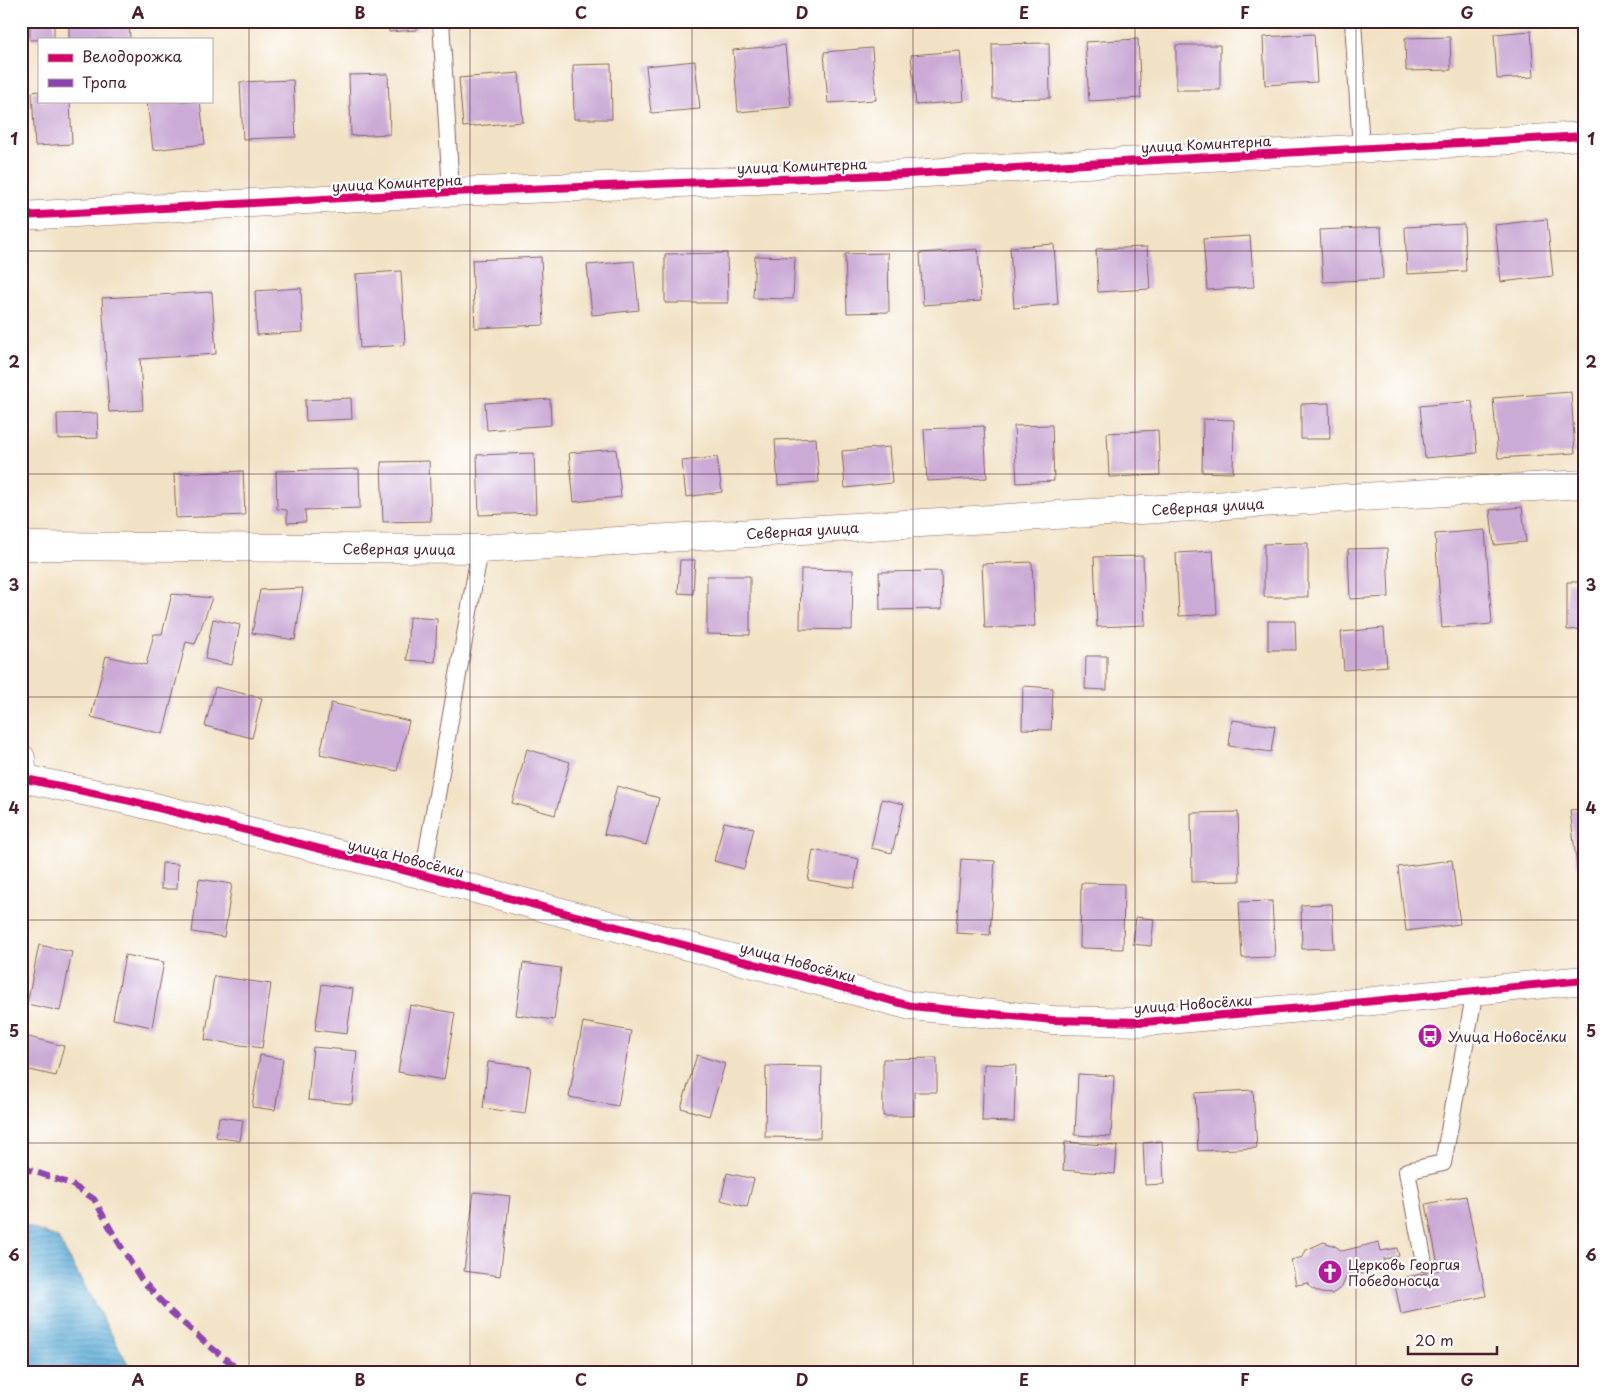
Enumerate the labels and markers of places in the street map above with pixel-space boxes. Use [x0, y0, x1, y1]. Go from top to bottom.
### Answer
bus stop icon: Улица Новосёлки [1417, 1023, 1443, 1049]
place label: Улица Новосёлки [1448, 1026, 1567, 1047]
place label: Церковь Георгия Победоносца [1348, 1254, 1460, 1291]
church icon: Церковь Георгия Победоносца [1317, 1259, 1343, 1285]

